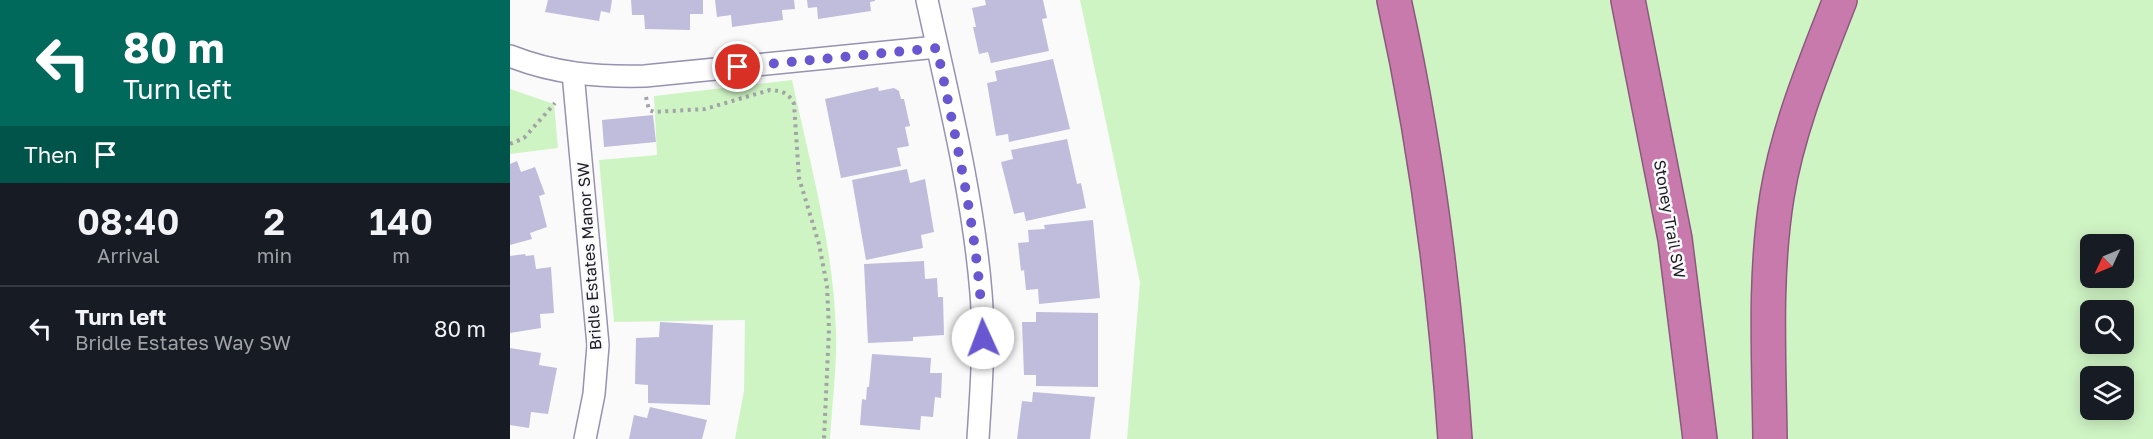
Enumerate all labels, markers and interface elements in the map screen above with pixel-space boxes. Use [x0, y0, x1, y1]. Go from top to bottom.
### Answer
text: 80 m [123, 22, 224, 72]
icon: left [24, 24, 102, 102]
pin [712, 41, 763, 92]
icon: arrive [721, 50, 754, 83]
text: Turn left [123, 73, 232, 105]
icon: arrive [89, 138, 122, 171]
text: Then [24, 141, 77, 168]
street label: Stoney Trail SW [1650, 158, 1690, 280]
street label: Bridle Estates Manor SW [572, 161, 606, 351]
text: 08:40 [77, 200, 180, 243]
text: 2 [264, 200, 285, 243]
text: 140 [369, 200, 433, 243]
north arrow [2080, 234, 2134, 288]
map controls [2080, 234, 2134, 420]
text: Arrival [97, 243, 160, 267]
text: min [257, 243, 292, 267]
text: m [392, 243, 410, 267]
button: search [2080, 300, 2134, 354]
text: Turn left [75, 303, 166, 330]
position arrow [951, 306, 1015, 370]
icon: left [24, 312, 57, 345]
text: 80 m [434, 315, 486, 342]
text: Bridle Estates Way SW [75, 330, 291, 354]
button: layers [2080, 366, 2134, 420]

